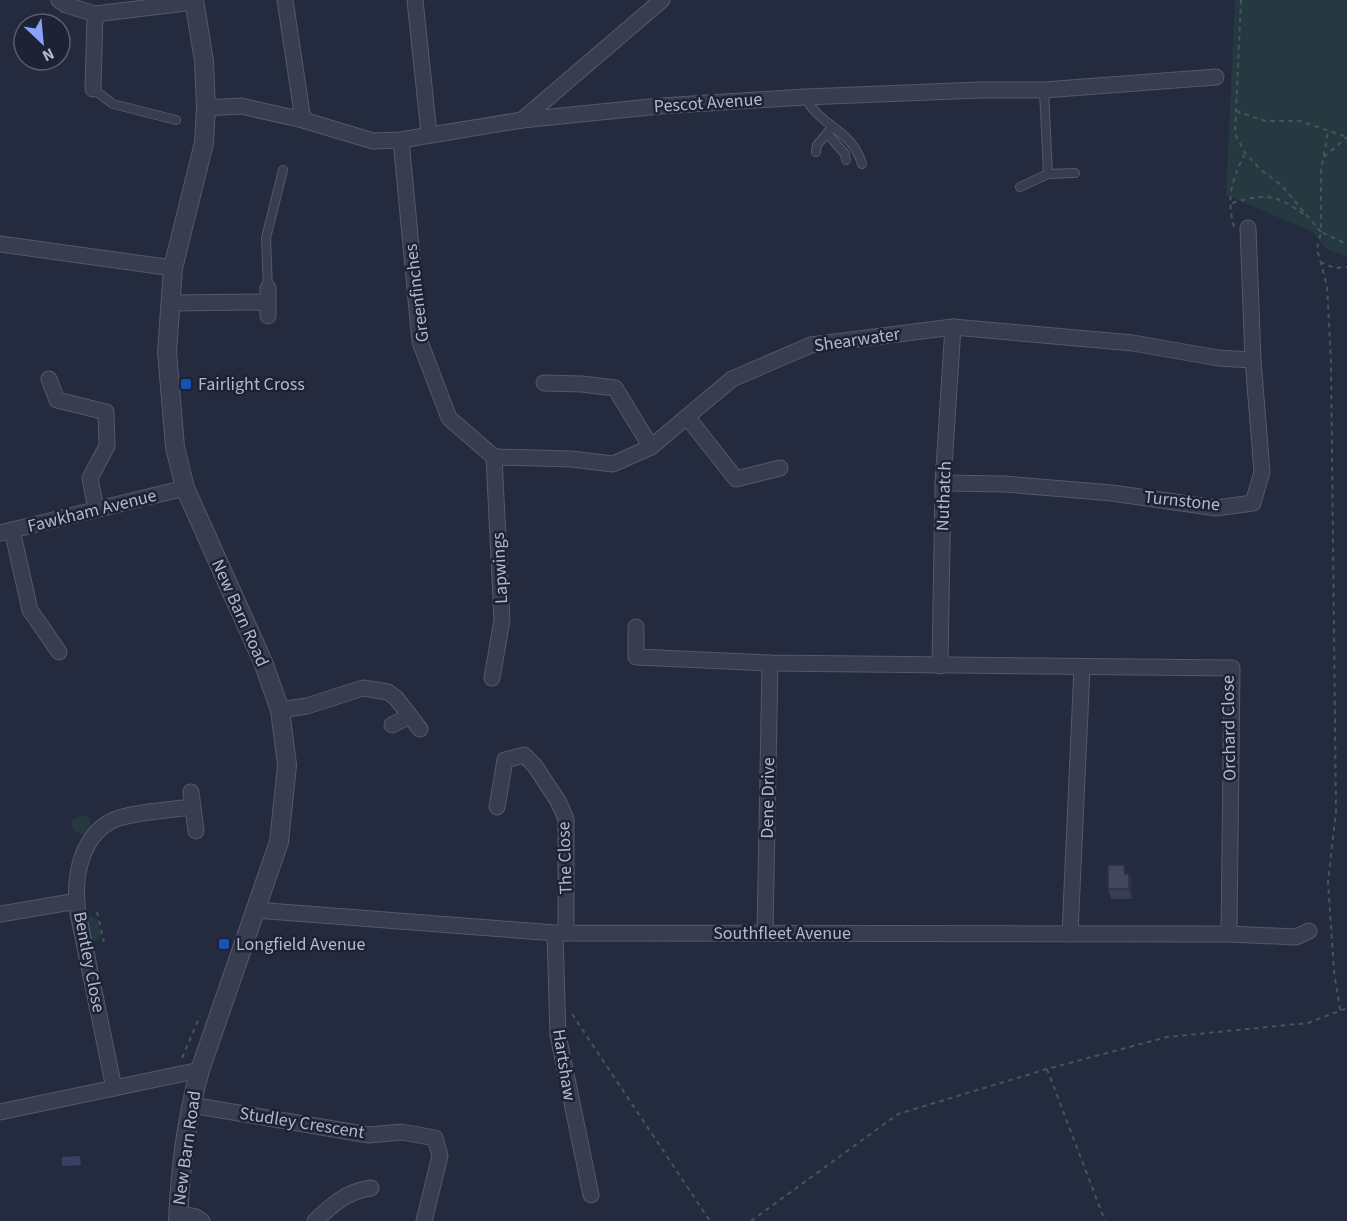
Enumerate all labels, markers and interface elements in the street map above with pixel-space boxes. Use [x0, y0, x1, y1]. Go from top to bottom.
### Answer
north arrow [12, 12, 72, 72]
text: N [39, 42, 58, 67]
street label: Pescot Avenue [653, 87, 763, 119]
street label: Greenfinches [399, 242, 435, 344]
street label: Shearwater [813, 322, 902, 358]
place label: Fairlight Cross [198, 372, 305, 397]
marker: Fairlight Cross [179, 377, 193, 391]
street label: Nuthatch [930, 461, 958, 531]
street label: Fawkham Avenue [25, 483, 159, 539]
street label: Turnstone [1143, 485, 1221, 517]
street label: Lapwings [486, 532, 514, 604]
street label: New Barn Road [205, 555, 275, 671]
street label: Orchard Close [1216, 675, 1242, 781]
street label: Dene Drive [755, 757, 781, 839]
street label: The Close [551, 821, 579, 895]
street label: Bentley Close [67, 909, 111, 1015]
street label: Southfleet Avenue [713, 921, 851, 946]
place label: Longfield Avenue [236, 932, 366, 957]
marker: Longfield Avenue [217, 937, 231, 951]
street label: Hartshaw [546, 1027, 582, 1103]
street label: New Barn Road [167, 1089, 207, 1207]
street label: Studley Crescent [238, 1101, 366, 1145]

